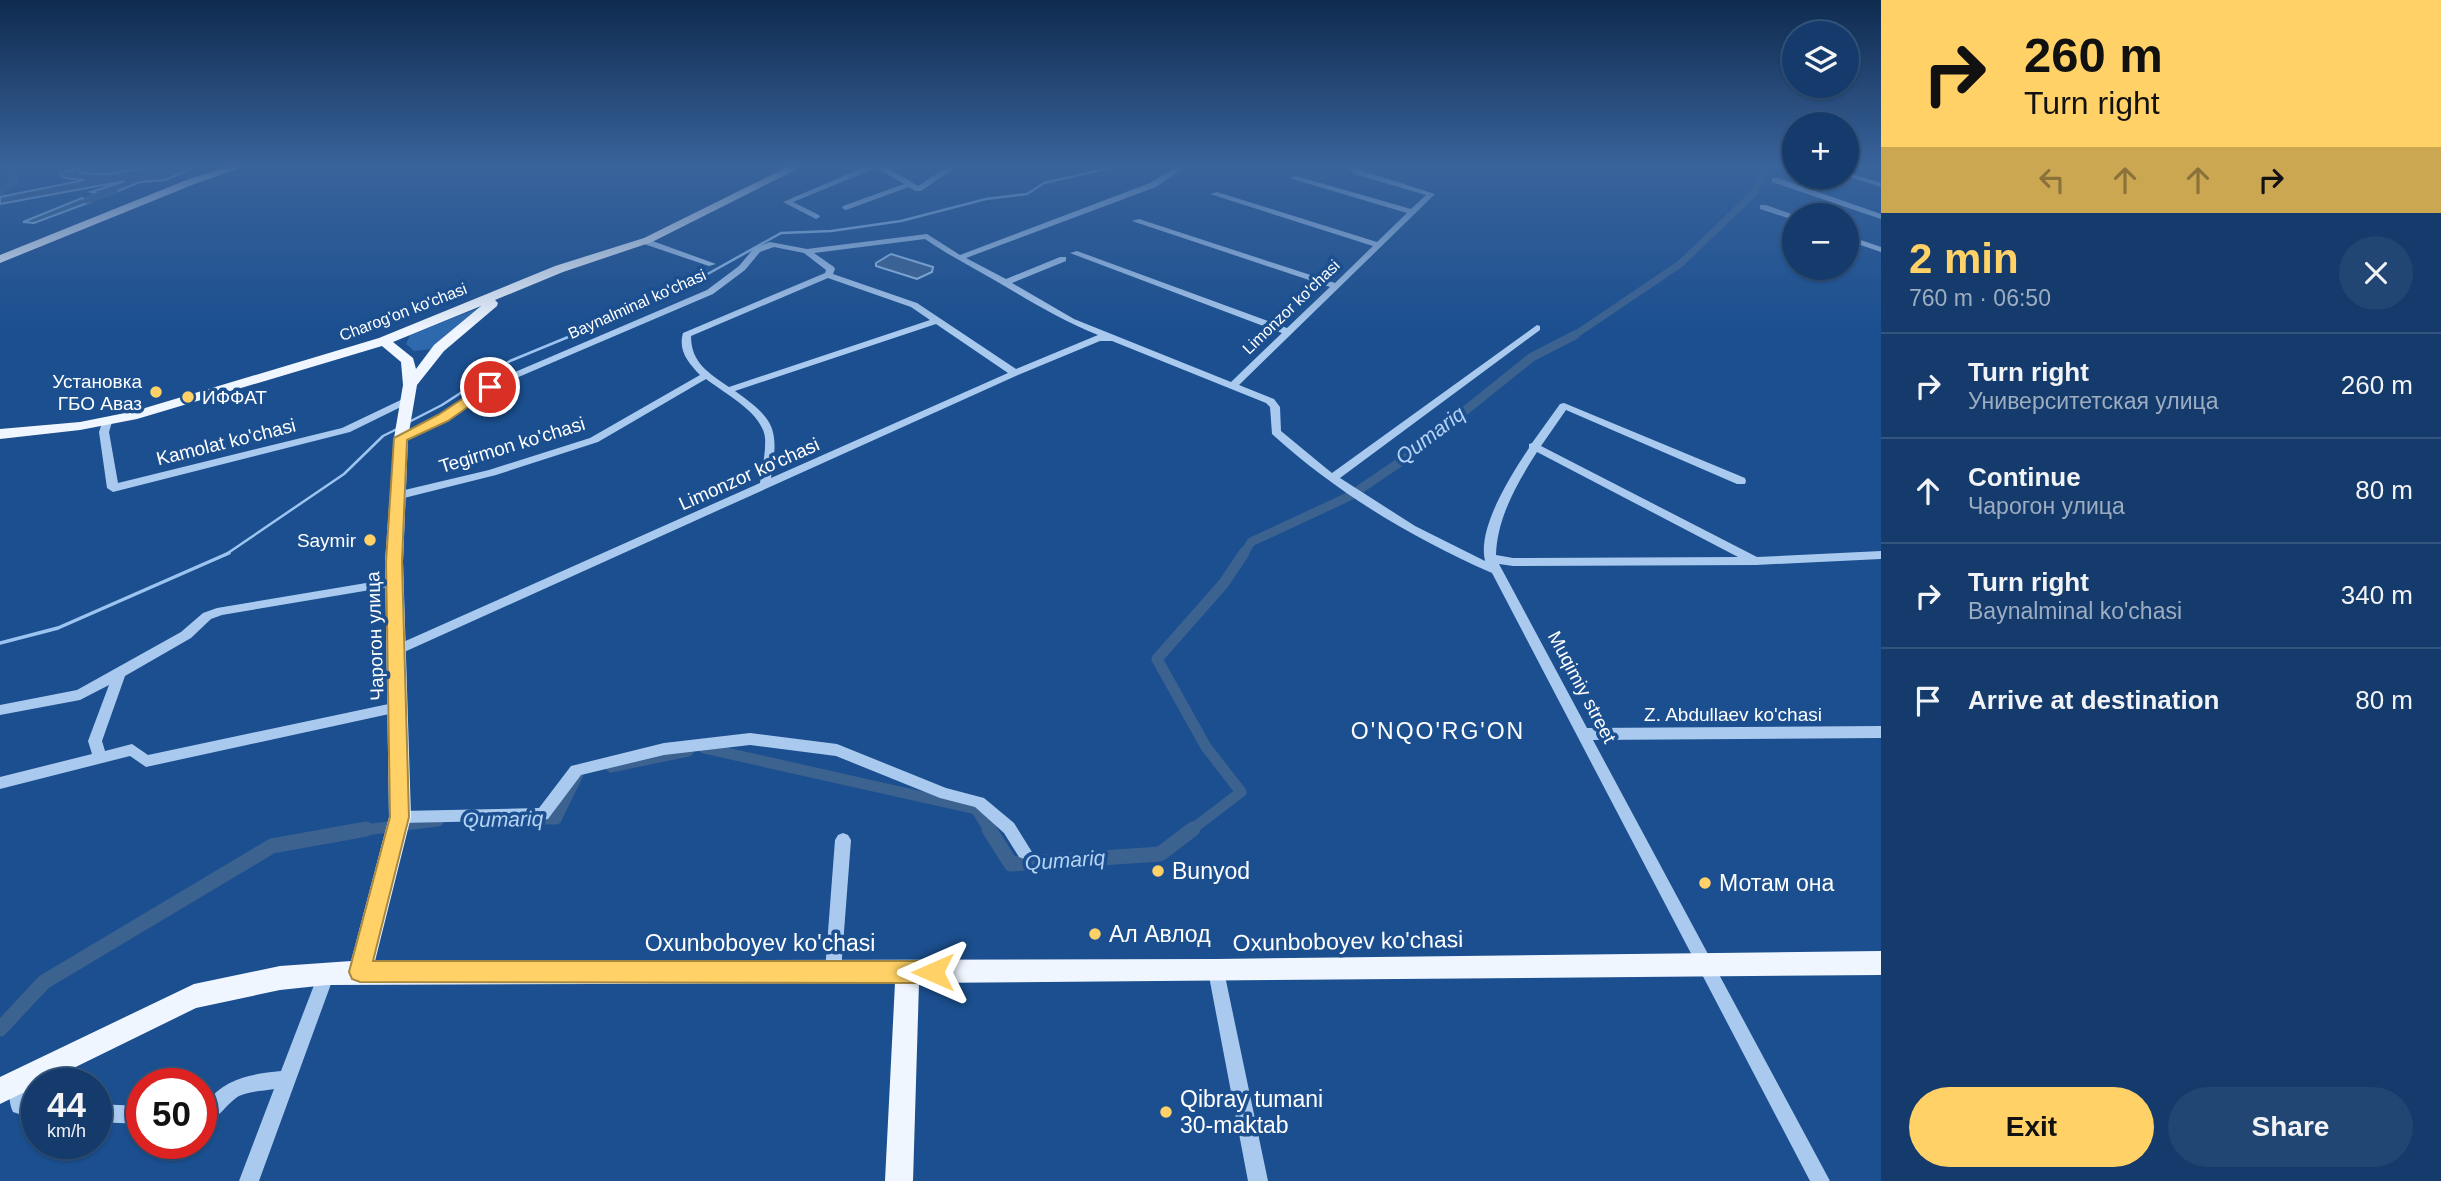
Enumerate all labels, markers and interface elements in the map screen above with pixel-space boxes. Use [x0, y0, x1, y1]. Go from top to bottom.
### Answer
map controls [1782, 21, 1859, 280]
button: layers [1782, 21, 1859, 98]
icon: right [1909, 28, 2000, 119]
text: 260 m [2024, 28, 2163, 82]
text: Turn right [2024, 85, 2160, 121]
button: + [1782, 112, 1859, 189]
icon: left [2033, 161, 2071, 199]
icon: ahead [2106, 161, 2144, 199]
icon: ahead [2179, 161, 2217, 199]
icon: right [2252, 161, 2290, 199]
button: − [1782, 203, 1859, 280]
text: 2 min [1909, 235, 2019, 282]
button: close [2339, 236, 2413, 310]
street label: Limonzor ko'chasi [1239, 257, 1343, 357]
street label: Baynalminal ko'chasi [566, 266, 708, 342]
street label: Charog'on ko'chasi [337, 280, 469, 344]
text: 760 m · 06:50 [1909, 285, 2051, 311]
pin [460, 357, 520, 417]
text: Turn right [1968, 357, 2089, 387]
icon: right [1909, 367, 1947, 405]
icon: arrive [471, 368, 509, 406]
text: 260 m [2341, 370, 2413, 400]
place label: Установка ГБО Аваз [52, 371, 142, 414]
marker: Установка ГБО Аваз [148, 384, 164, 400]
place label: ИФФАТ [202, 387, 267, 408]
text: Университетская улица [1968, 388, 2219, 414]
marker: ИФФАТ [180, 389, 196, 405]
water label: Qumariq [1391, 401, 1469, 468]
street label: Tegirmon ko'chasi [436, 413, 588, 477]
street label: Kamolat ko'chasi [154, 415, 298, 469]
street label: Limonzor ko'chasi [676, 434, 822, 514]
text: Continue [1968, 462, 2081, 492]
icon: ahead [1909, 472, 1947, 510]
text: 80 m [2355, 475, 2413, 505]
text: Чарогон улица [1968, 493, 2125, 519]
place label: Saymir [297, 530, 357, 551]
marker: Saymir [362, 532, 378, 548]
text: Turn right [1968, 567, 2089, 597]
street label: Чарогон улица [362, 571, 388, 701]
icon: right [1909, 577, 1947, 615]
text: 340 m [2341, 580, 2413, 610]
text: Baynalminal ko'chasi [1968, 598, 2182, 624]
street label: Muqimiy street [1544, 628, 1621, 747]
icon: arrive [1909, 682, 1947, 720]
text: Arrive at destination [1968, 685, 2219, 715]
text: 80 m [2355, 685, 2413, 715]
street label: Z. Abdullaev ko'chasi [1644, 704, 1822, 725]
district label: O'NQO'RG'ON [1351, 718, 1525, 744]
water label: Qumariq [463, 807, 544, 831]
water label: Qumariq [1024, 846, 1106, 874]
place label: Bunyod [1172, 858, 1250, 884]
marker: Bunyod [1150, 863, 1166, 879]
place label: Мотам она [1719, 870, 1834, 896]
marker: Мотам она [1697, 875, 1713, 891]
place label: Ал Авлод [1109, 921, 1211, 947]
marker: Ал Авлод [1087, 926, 1103, 942]
street label: Oxunboboyev ko'chasi [1232, 926, 1464, 956]
street label: Oxunboboyev ko'chasi [645, 930, 875, 956]
position arrow [896, 935, 970, 1009]
speed limit sign: 50 [126, 1068, 217, 1159]
text: 44 [47, 1085, 86, 1124]
place label: Qibray tumani 30-maktab [1180, 1086, 1323, 1138]
button: Exit [1909, 1087, 2154, 1167]
button: Share [2168, 1087, 2413, 1167]
marker: Qibray tumani 30-maktab [1158, 1104, 1174, 1120]
text: km/h [47, 1121, 86, 1141]

